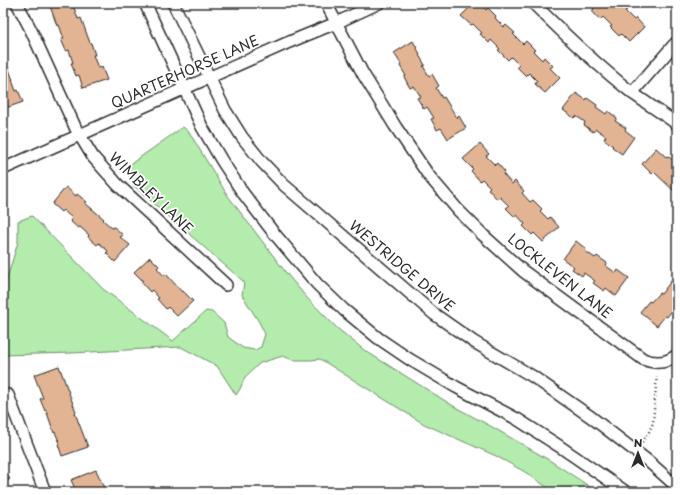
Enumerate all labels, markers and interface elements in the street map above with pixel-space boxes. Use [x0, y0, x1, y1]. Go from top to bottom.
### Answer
street label: QUARTERHORSE LANE [107, 29, 262, 114]
street label: WIMBLEY LANE [105, 147, 198, 238]
street label: WESTRIDGE DRIVE [345, 215, 460, 316]
street label: LOCKLEVEN LANE [504, 228, 617, 323]
north arrow [618, 433, 658, 473]
text: N [634, 434, 643, 451]

